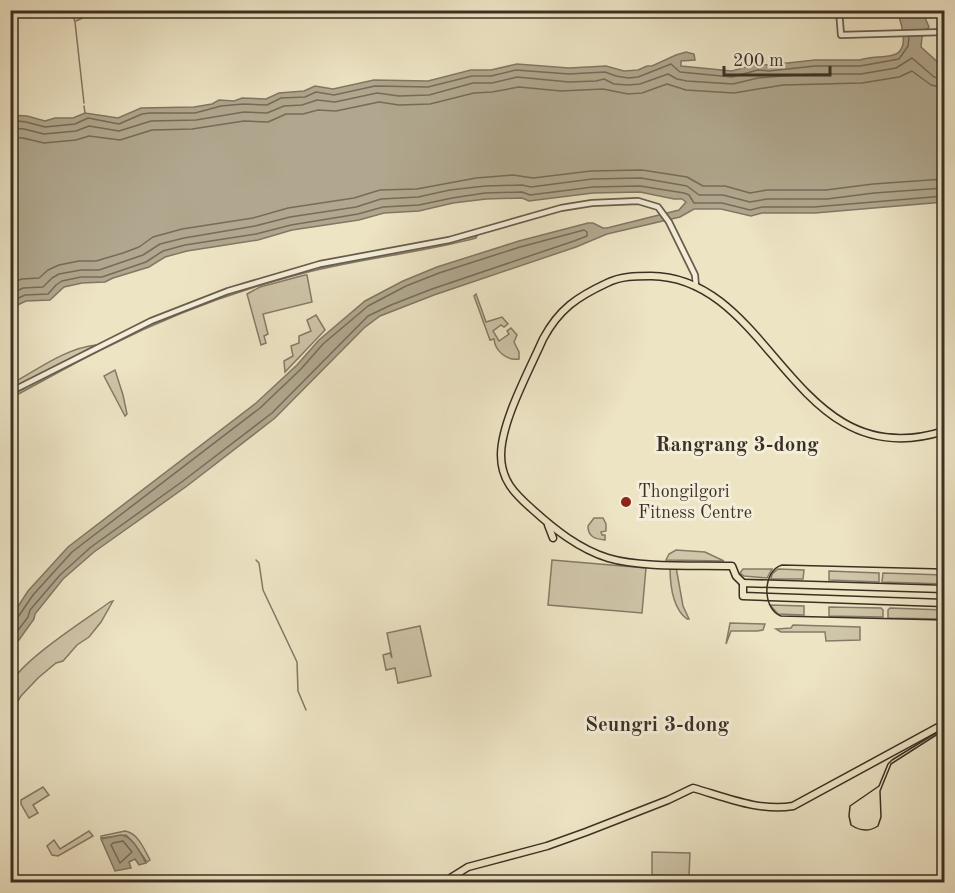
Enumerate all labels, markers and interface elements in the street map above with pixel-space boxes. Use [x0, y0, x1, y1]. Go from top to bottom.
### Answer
scale bar [724, 39, 830, 77]
text: 200 m [733, 52, 784, 70]
district label: Rangrang 3-dong [655, 435, 819, 456]
place label: Thongilgori Fitness Centre [638, 483, 752, 522]
marker: Thongilgori Fitness Centre [619, 495, 633, 509]
district label: Seungri 3-dong [585, 715, 729, 736]

